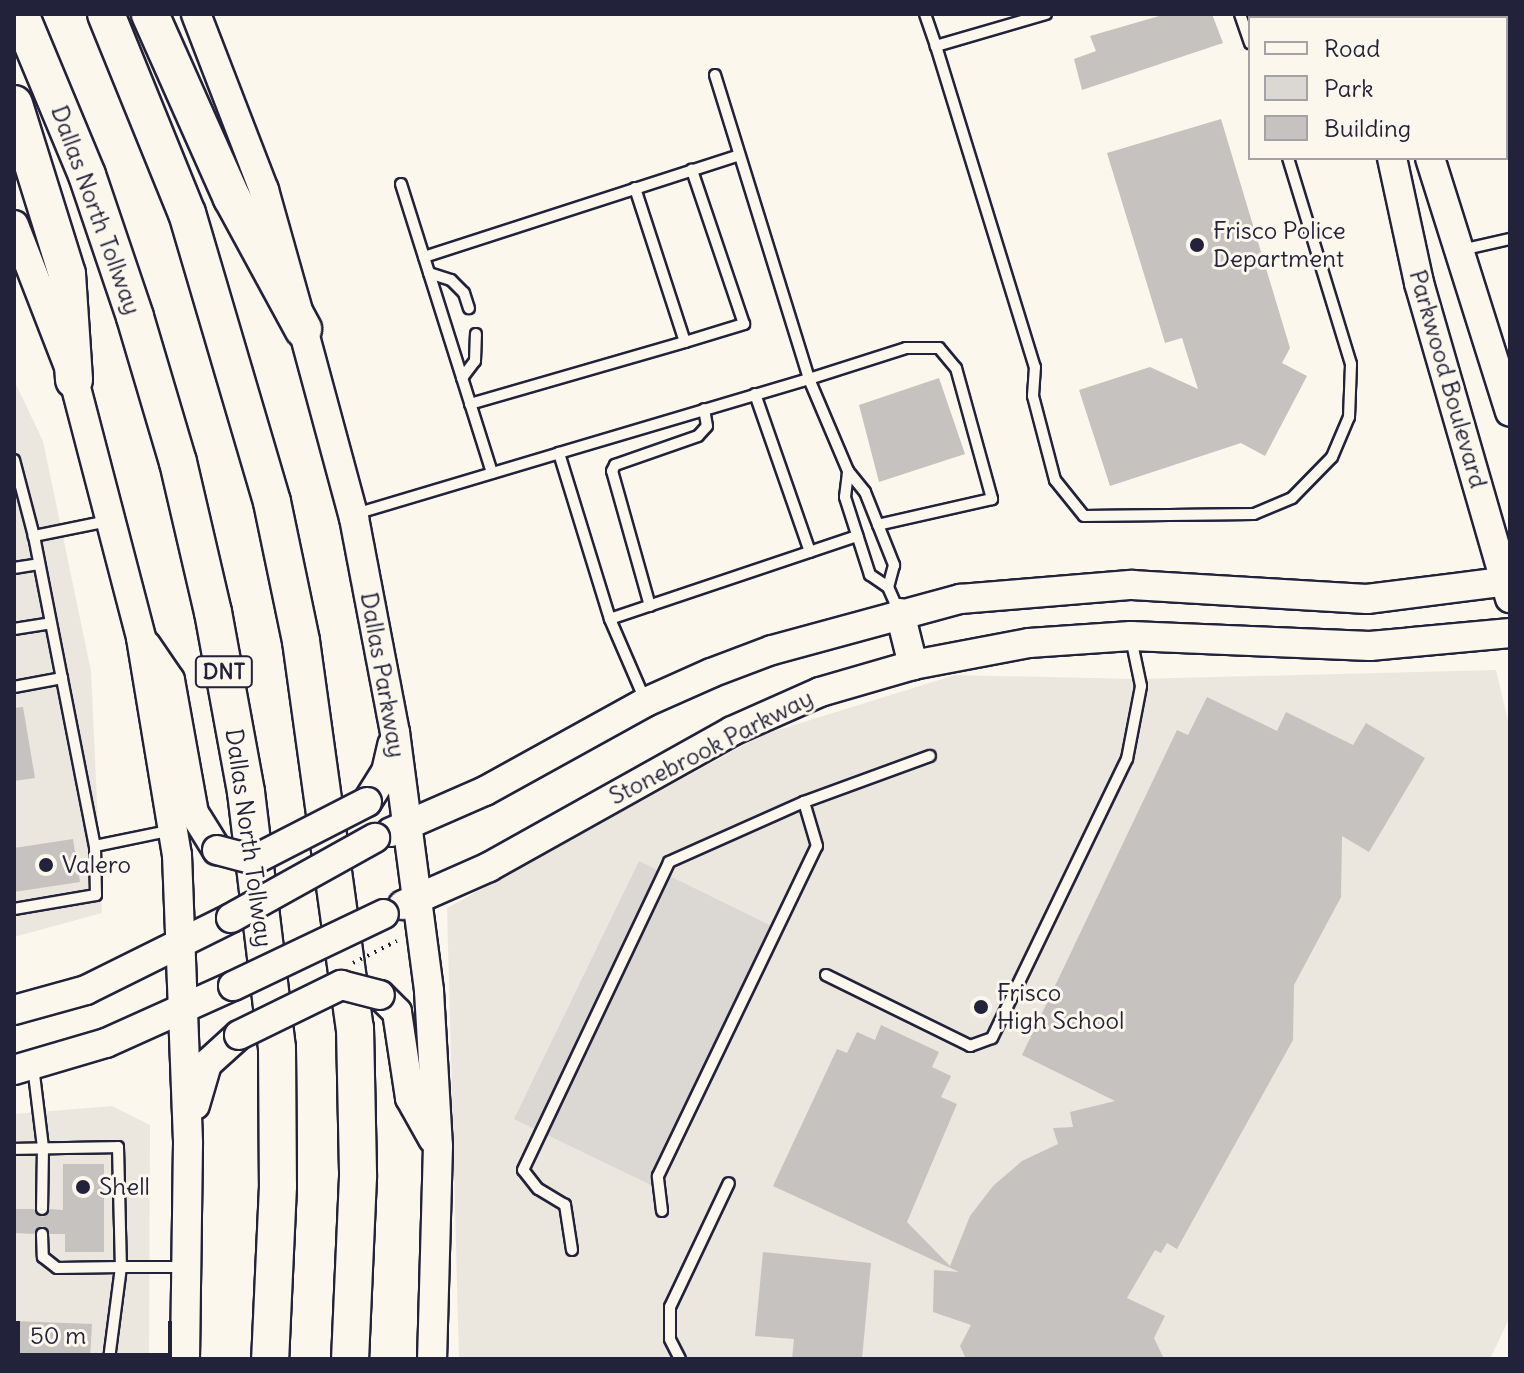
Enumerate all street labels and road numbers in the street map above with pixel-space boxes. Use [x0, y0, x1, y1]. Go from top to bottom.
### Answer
street label: Dallas North Tollway [45, 102, 147, 318]
street label: Parkwood Boulevard [1403, 267, 1493, 491]
street label: Dallas Parkway [354, 590, 412, 760]
road number: DNT [194, 654, 254, 690]
street label: Stonebrook Parkway [604, 683, 818, 811]
street label: Dallas North Tollway [219, 727, 279, 949]

